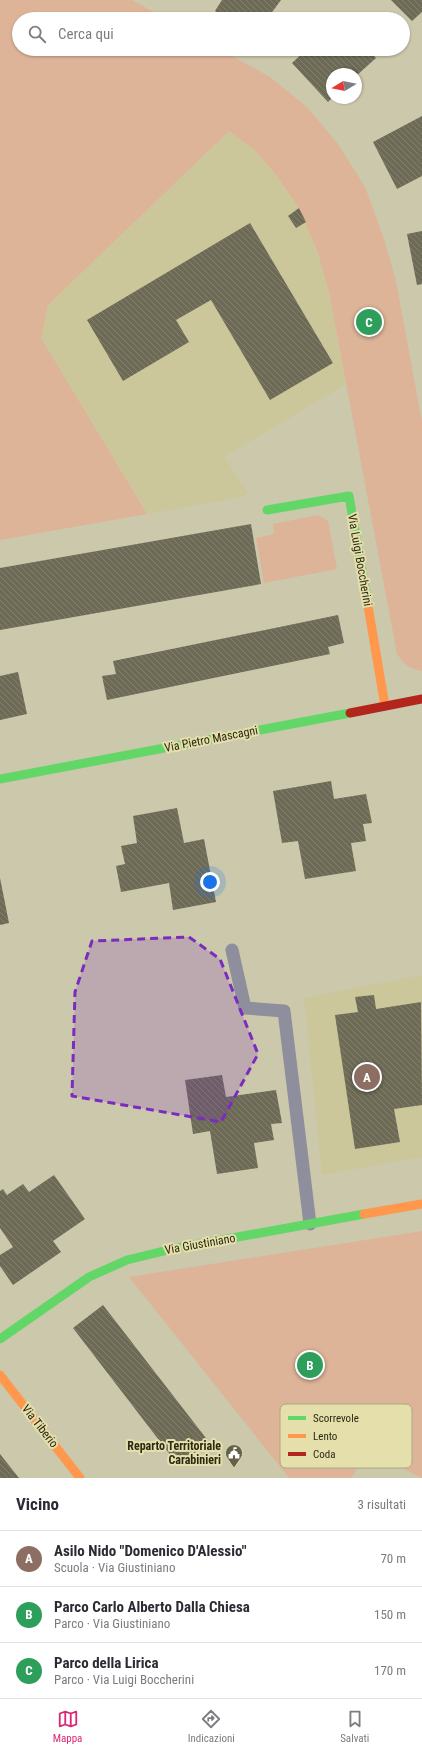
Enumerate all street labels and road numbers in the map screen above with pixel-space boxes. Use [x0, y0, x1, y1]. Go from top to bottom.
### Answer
street label: Via Luigi Boccherini [345, 513, 375, 607]
street label: Via Pietro Mascagni [163, 723, 259, 755]
street label: Via Giustiniano [164, 1231, 236, 1257]
street label: Via Tiberio [19, 1402, 61, 1450]

